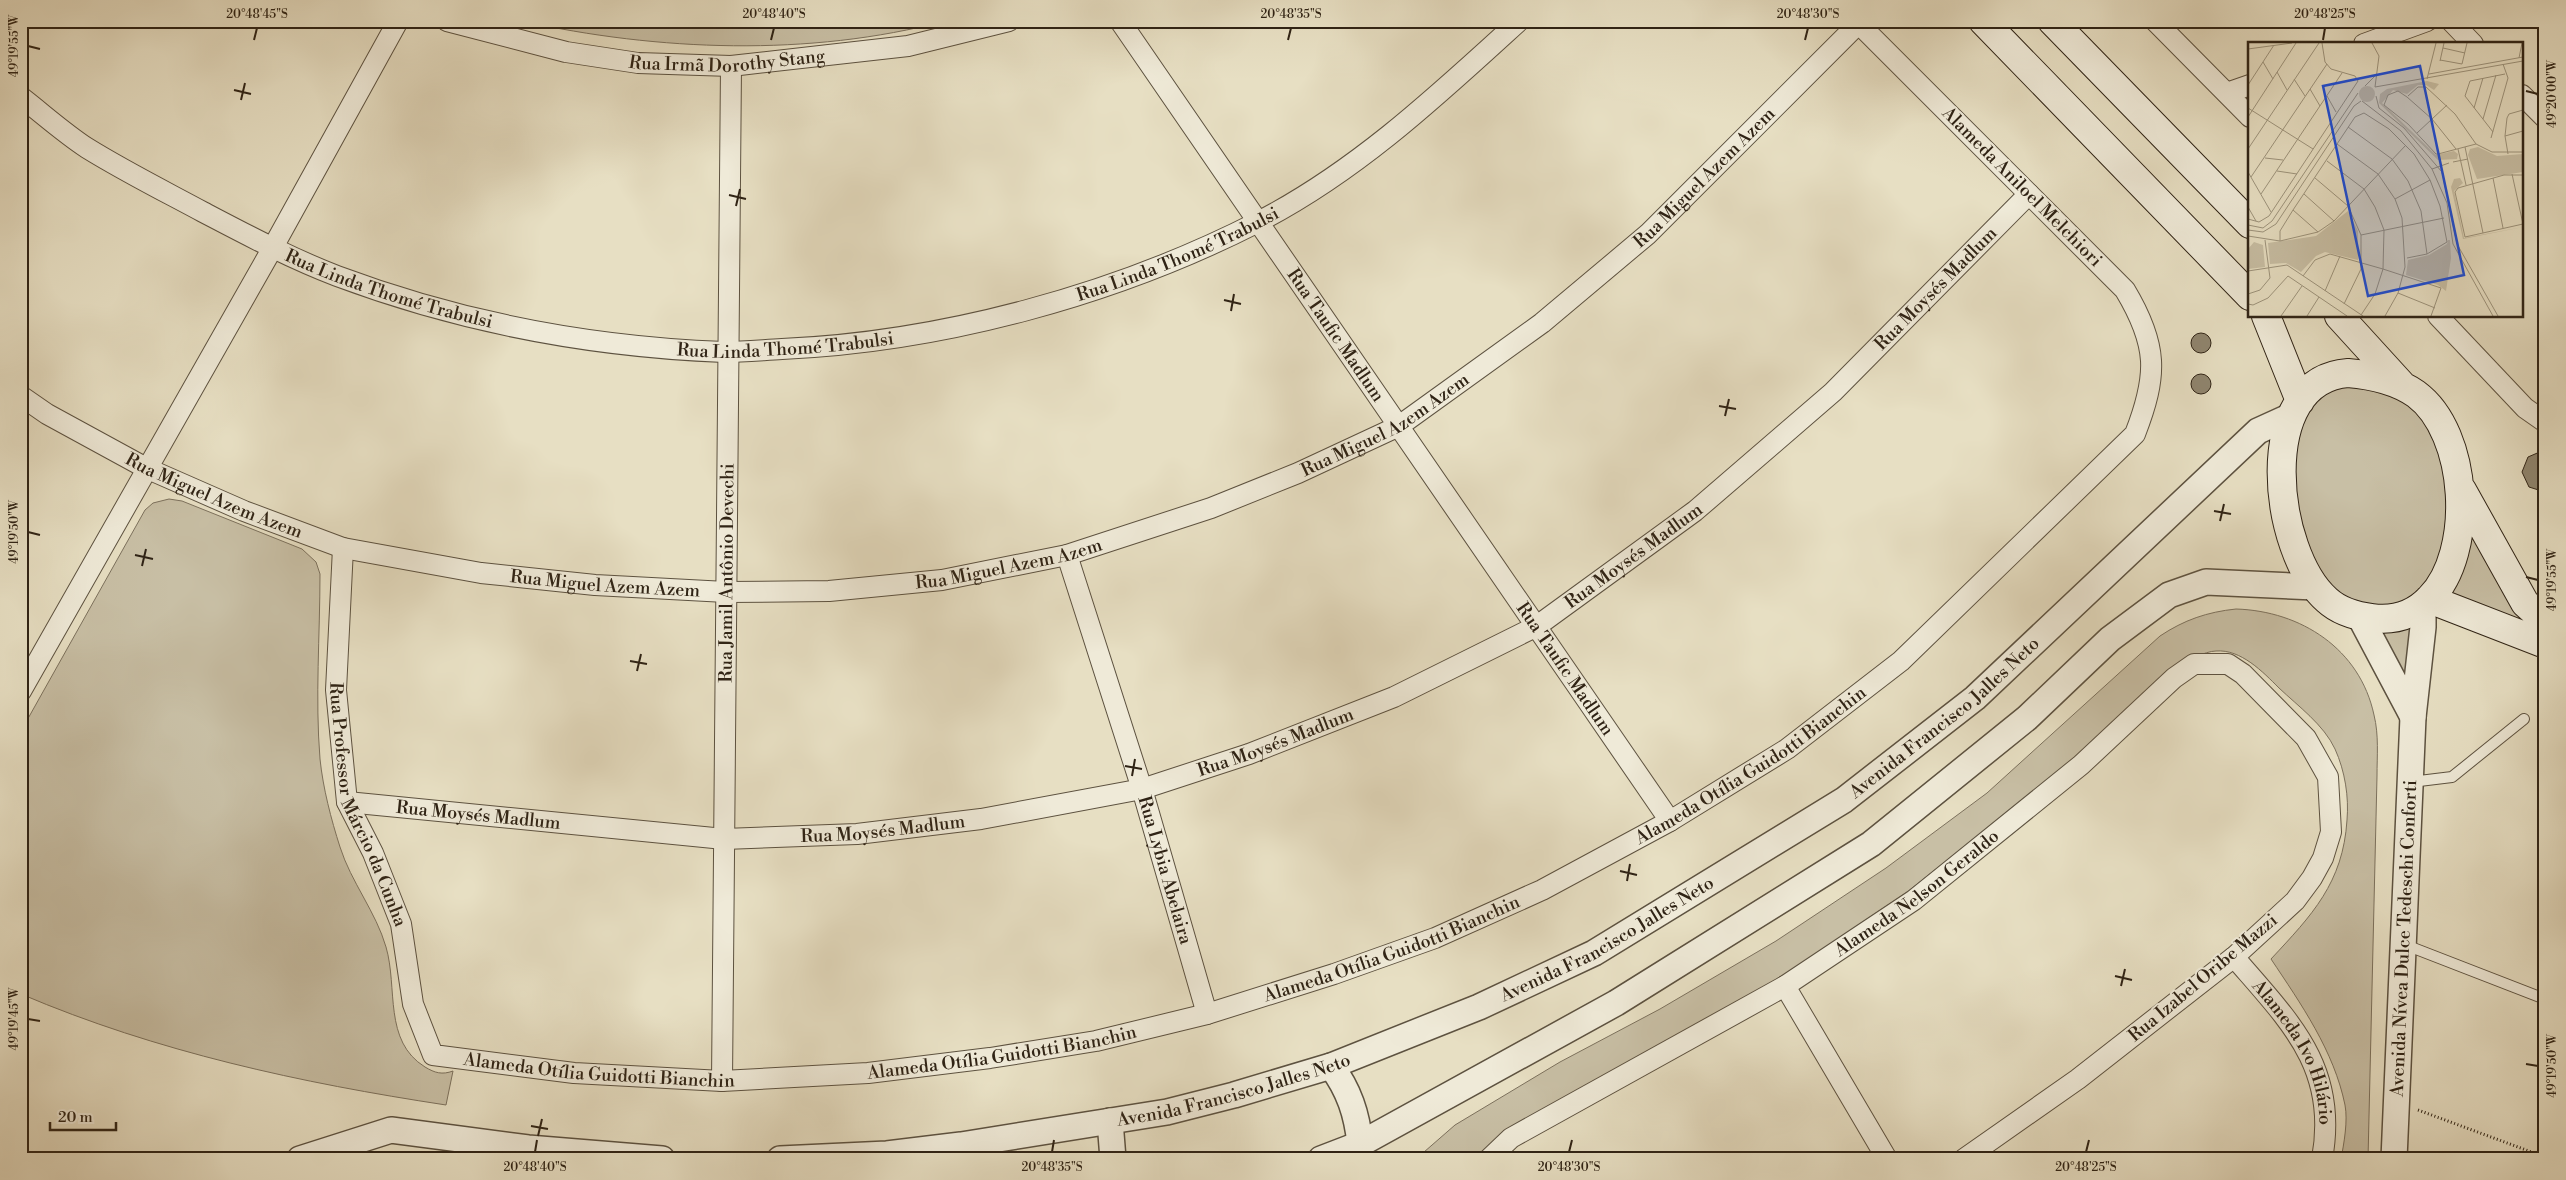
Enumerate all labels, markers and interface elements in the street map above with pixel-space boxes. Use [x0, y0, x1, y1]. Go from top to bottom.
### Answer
text: 20°48'45"S [226, 7, 288, 22]
text: 20°48'40"S [742, 7, 806, 22]
text: 20°48'35"S [1260, 7, 1322, 22]
text: 20°48'30"S [1777, 7, 1839, 22]
text: 20°48'25"S [2294, 7, 2356, 22]
text: 49°19'55"W [7, 14, 22, 77]
inset map [2248, 42, 2524, 318]
street label: Rua Irmã Dorothy Stang [627, 44, 827, 78]
text: 49°20'00"W [2545, 59, 2560, 128]
street label: Alameda Aniloel Melchiori [1936, 101, 2107, 272]
street label: Rua Miguel Azem Azem [1629, 102, 1780, 253]
street label: Rua Linda Thomé Trabulsi [1074, 202, 1283, 306]
street label: Rua Moysés Madlum [1869, 221, 2002, 355]
street label: Rua Linda Thomé Trabulsi [281, 244, 495, 333]
street label: Rua Taufic Madlum [1282, 264, 1390, 406]
street label: Rua Linda Thomé Trabulsi [676, 327, 895, 364]
street label: Rua Miguel Azem Azem [1297, 368, 1474, 482]
street label: Rua Miguel Azem Azem [121, 448, 306, 544]
street label: Rua Jamil Antônio Devechi [714, 463, 739, 683]
street label: Rua Moysés Madlum [1560, 498, 1707, 614]
text: 49°19'50"W [7, 499, 22, 564]
street label: Rua Miguel Azem Azem [914, 533, 1105, 594]
text: 49°19'55"W [2545, 548, 2560, 611]
street label: Rua Miguel Azem Azem [509, 565, 701, 602]
street label: Rua Taufic Madlum [1511, 597, 1619, 740]
street label: Avenida Francisco Jalles Neto [1844, 632, 2044, 804]
street label: Rua Professor Márcio da Cunha [324, 681, 413, 930]
street label: Alameda Otília Guidotti Bianchin [1630, 681, 1871, 850]
street label: Rua Moysés Madlum [1194, 702, 1357, 782]
street label: Avenida Nívea Dulce Tedeschi Conforti [2385, 779, 2422, 1098]
street label: Rua Lybia Abelaira [1133, 793, 1198, 948]
street label: Rua Moysés Madlum [395, 795, 562, 834]
street label: Rua Moysés Madlum [800, 810, 967, 848]
street label: Alameda Nelson Geraldo [1829, 824, 2004, 962]
street label: Avenida Francisco Jalles Neto [1496, 871, 1718, 1007]
street label: Alameda Otília Guidotti Bianchin [1260, 890, 1524, 1007]
street label: Rua Izabel Oribe Mazzi [2124, 909, 2282, 1047]
street label: Alameda Ivo Hilário [2247, 974, 2337, 1125]
text: 49°19'45"W [7, 986, 22, 1050]
street label: Alameda Otília Guidotti Bianchin [865, 1020, 1139, 1085]
text: 49°19'50"W [2545, 1033, 2560, 1098]
street label: Alameda Otília Guidotti Bianchin [461, 1047, 736, 1093]
street label: Avenida Francisco Jalles Neto [1114, 1048, 1354, 1132]
scale bar [50, 1100, 116, 1132]
text: 20 m [58, 1108, 93, 1127]
text: 20°48'40"S [503, 1160, 567, 1175]
text: 20°48'35"S [1021, 1160, 1083, 1175]
text: 20°48'30"S [1538, 1160, 1600, 1175]
text: 20°48'25"S [2055, 1160, 2117, 1175]

